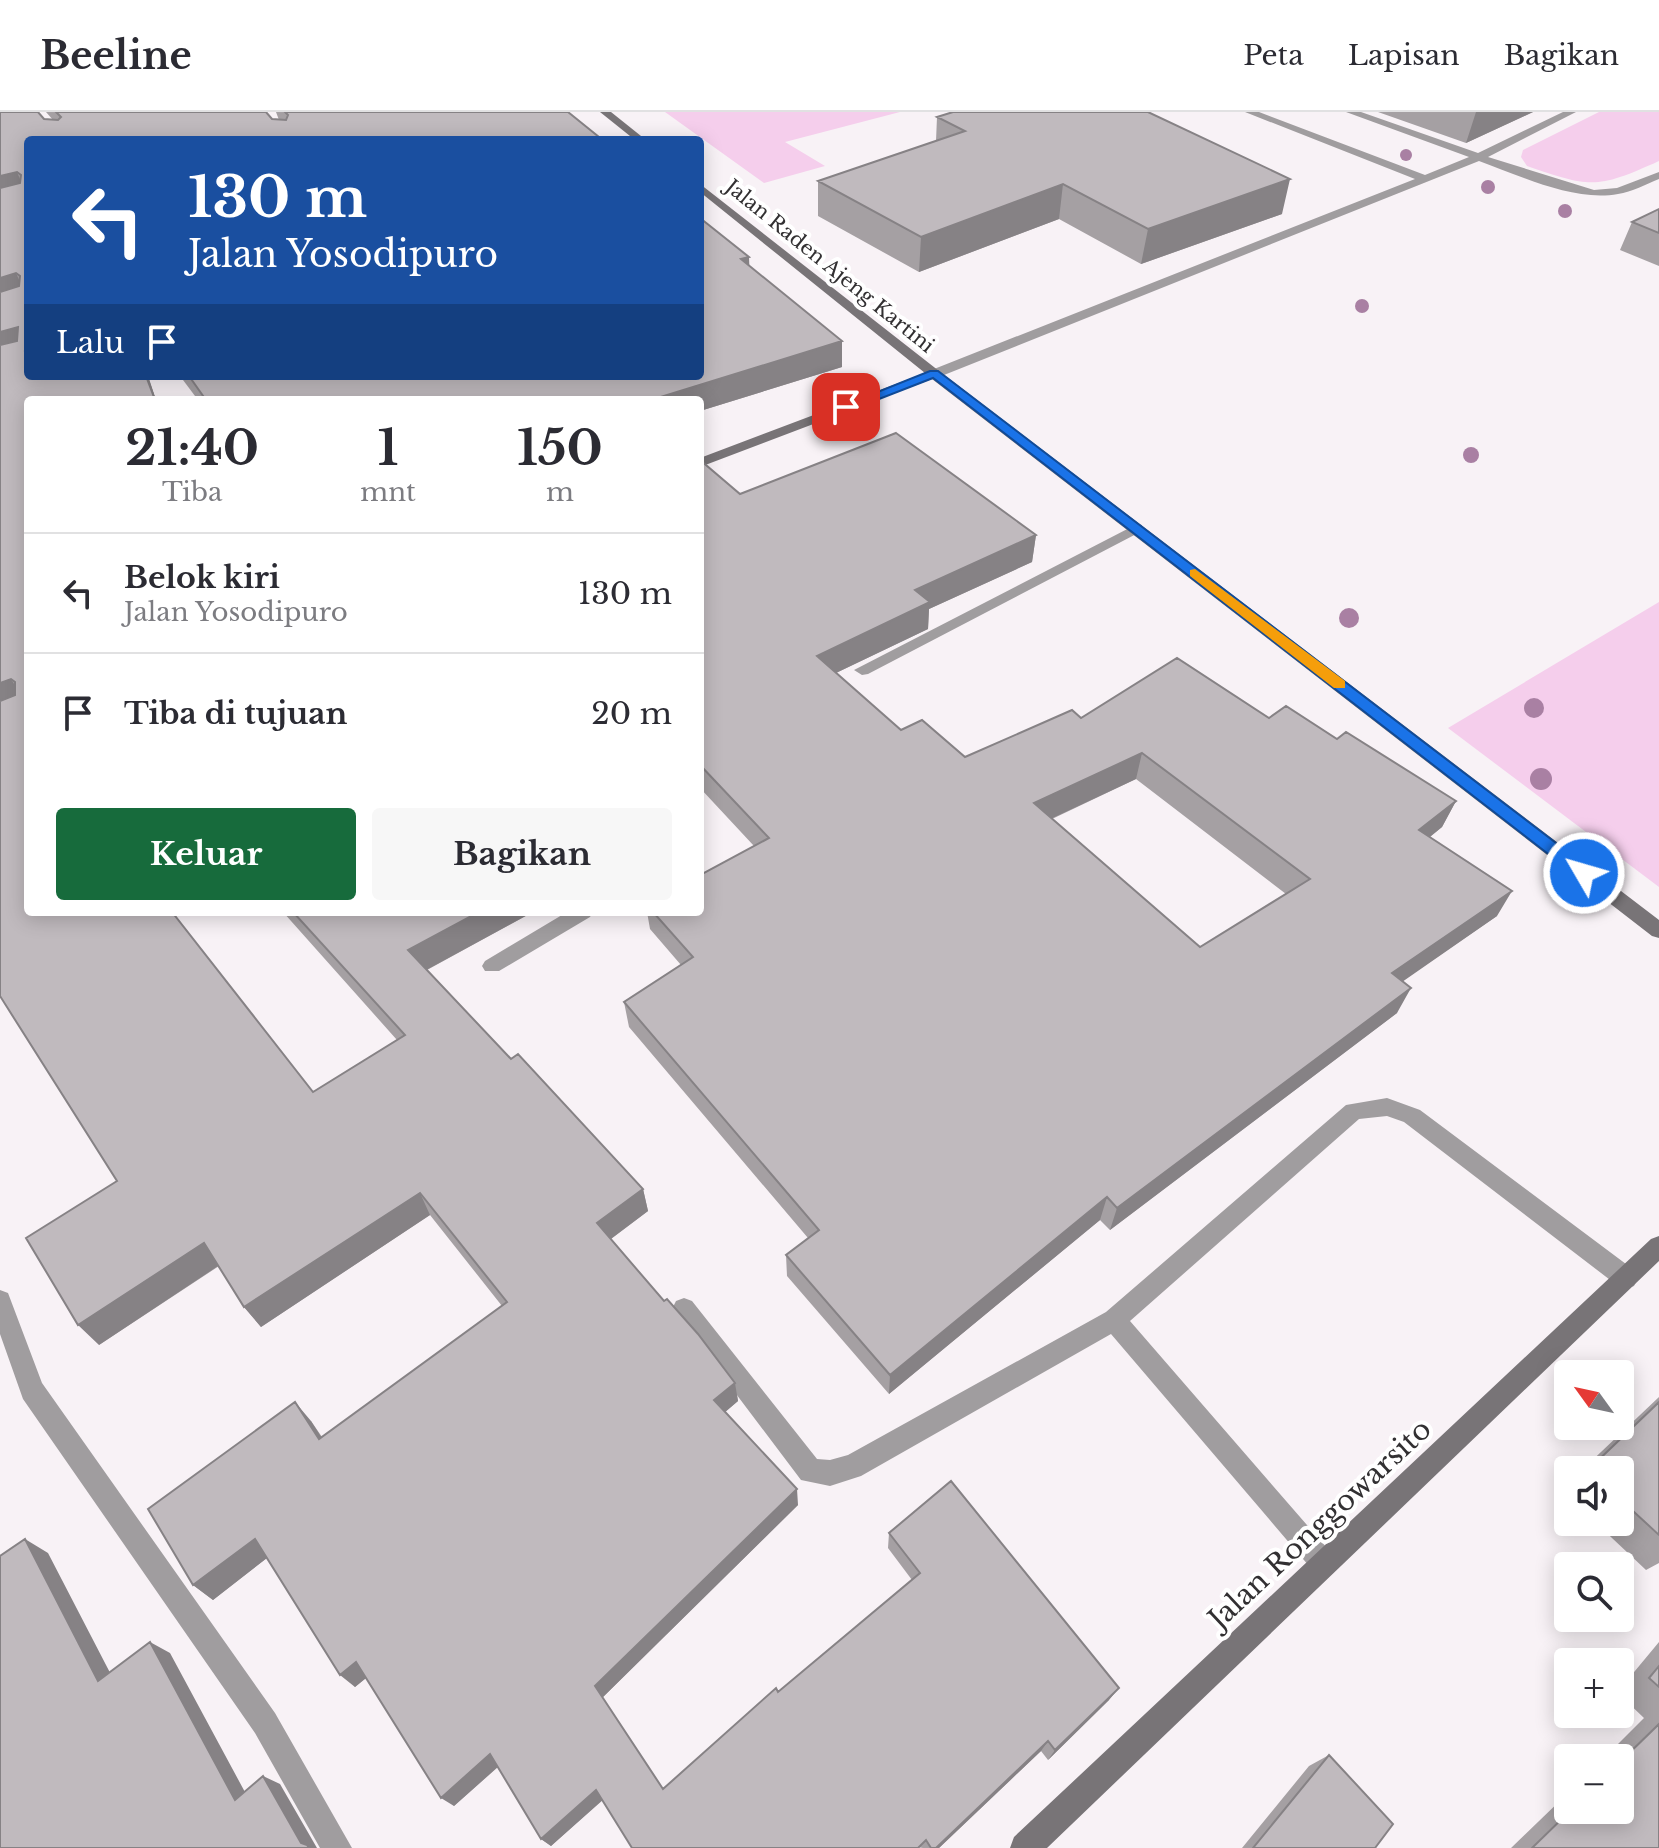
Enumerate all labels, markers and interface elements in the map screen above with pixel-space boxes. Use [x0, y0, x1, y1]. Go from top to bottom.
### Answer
text: Beeline [40, 32, 192, 79]
text: Peta [1243, 38, 1304, 73]
text: Lapisan [1348, 38, 1460, 73]
text: Bagikan [1504, 38, 1619, 73]
text: 130 m [188, 163, 367, 232]
icon: left [56, 168, 160, 272]
street label: Jalan Raden Ajeng Kartini [719, 173, 939, 358]
text: Jalan Yosodipuro [188, 232, 498, 277]
icon: arrive [140, 320, 184, 364]
text: Lalu [56, 324, 124, 361]
pin [812, 373, 880, 441]
icon: arrive [824, 385, 868, 429]
text: 21:40 [125, 418, 259, 478]
text: 1 [378, 418, 399, 478]
text: 150 [517, 418, 603, 478]
text: Tiba [162, 476, 222, 508]
text: mnt [360, 476, 416, 508]
text: m [546, 476, 574, 508]
text: Belok kiri [124, 559, 280, 596]
icon: left [56, 571, 100, 615]
text: 130 m [578, 575, 672, 612]
text: Jalan Yosodipuro [124, 596, 348, 628]
icon: arrive [56, 691, 100, 735]
text: Tiba di tujuan [124, 695, 347, 732]
text: 20 m [591, 695, 672, 732]
button: Keluar [56, 808, 356, 900]
button: Bagikan [372, 808, 672, 900]
position arrow [1542, 831, 1626, 915]
north arrow [1554, 1360, 1634, 1440]
map controls [1554, 1360, 1634, 1824]
street label: Jalan Ronggowarsito [1198, 1412, 1439, 1639]
button: sound [1554, 1456, 1634, 1536]
button: search [1554, 1552, 1634, 1632]
button: + [1554, 1648, 1634, 1728]
button: − [1554, 1744, 1634, 1824]

